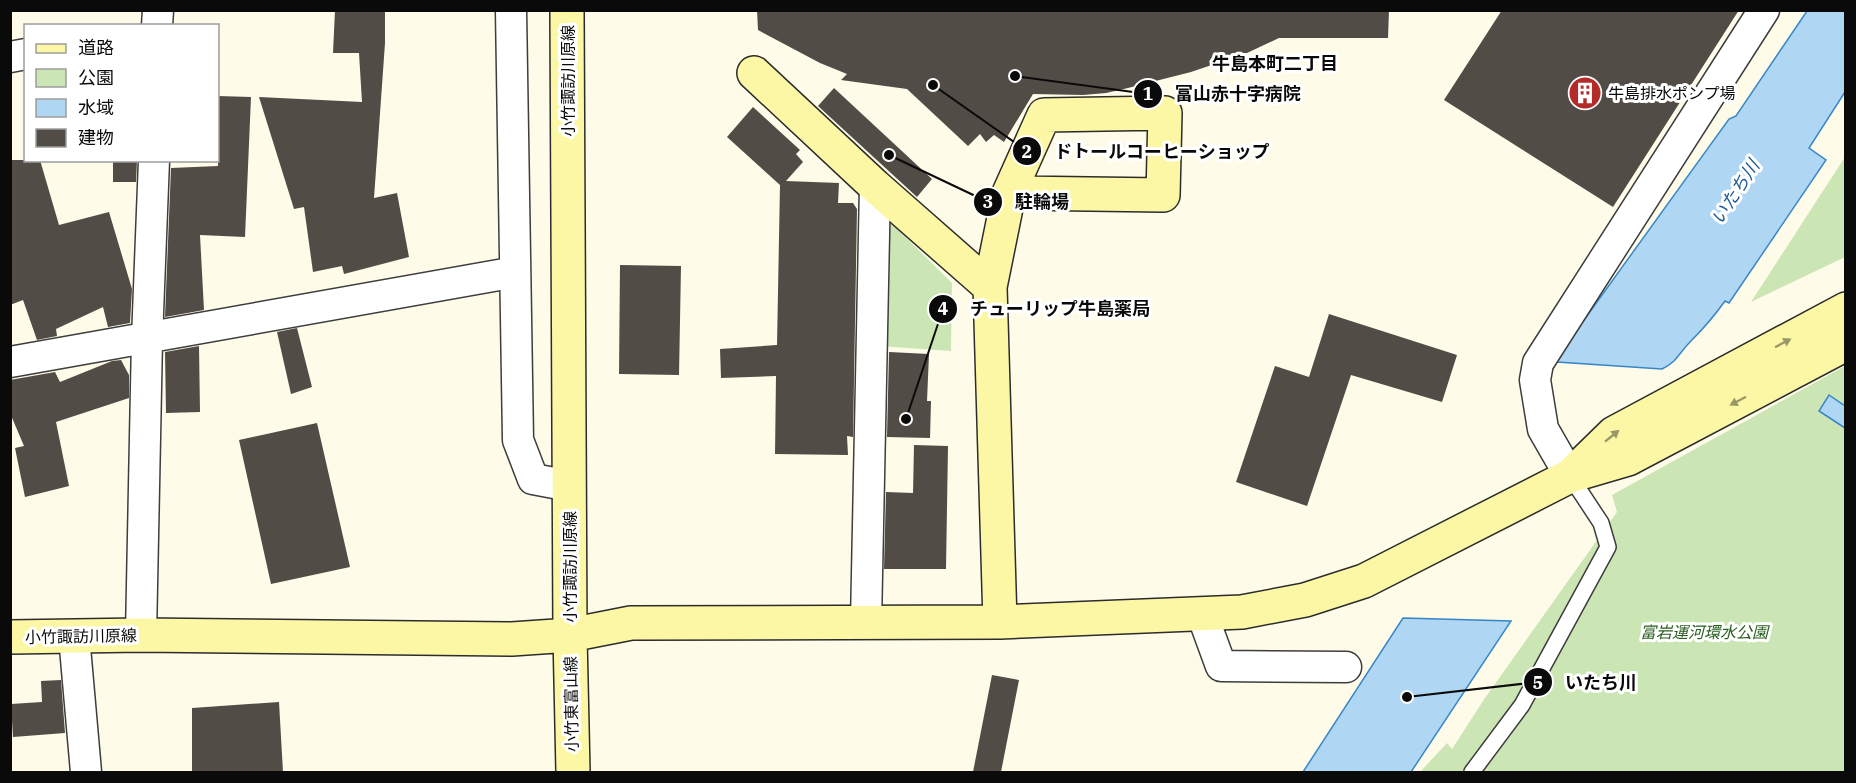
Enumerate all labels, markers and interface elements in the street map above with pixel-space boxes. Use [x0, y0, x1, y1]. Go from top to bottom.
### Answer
legend [24, 24, 219, 162]
street label: 小竹諏訪川原線 [558, 25, 578, 137]
text: 道路 [78, 36, 114, 59]
district label: 牛島本町二丁目 [1212, 52, 1338, 75]
text: 公園 [78, 66, 114, 89]
building icon: 牛島排水ポンプ場 [1567, 75, 1603, 111]
callout: 富山赤十字病院 [1133, 76, 1313, 112]
text: 1 [1143, 82, 1154, 105]
text: 富山赤十字病院 [1175, 82, 1301, 105]
place label: 牛島排水ポンプ場 [1608, 83, 1736, 103]
text: 水域 [78, 96, 114, 119]
text: 建物 [78, 126, 114, 149]
callout: ドトールコーヒーショップ [1012, 133, 1282, 169]
text: 2 [1022, 140, 1032, 163]
text: ドトールコーヒーショップ [1054, 140, 1270, 163]
water label: いたち川 [1706, 154, 1765, 228]
callout: 駐輪場 [973, 184, 1081, 220]
text: 3 [983, 190, 993, 213]
text: 駐輪場 [1015, 190, 1069, 213]
callout: チューリップ牛島薬局 [928, 291, 1162, 327]
text: 4 [938, 297, 949, 320]
text: チューリップ牛島薬局 [970, 297, 1150, 320]
one-way arrow [1774, 338, 1791, 348]
one-way arrow [1729, 396, 1746, 406]
one-way arrow [1604, 430, 1620, 443]
street label: 小竹諏訪川原線 [560, 511, 580, 623]
park label: 富岩運河環水公園 [1640, 622, 1770, 642]
street label: 小竹諏訪川原線 [25, 625, 137, 647]
street label: 小竹東富山線 [560, 656, 582, 752]
callout: いたち川 [1523, 664, 1649, 700]
text: 5 [1533, 671, 1543, 694]
text: いたち川 [1565, 671, 1637, 694]

